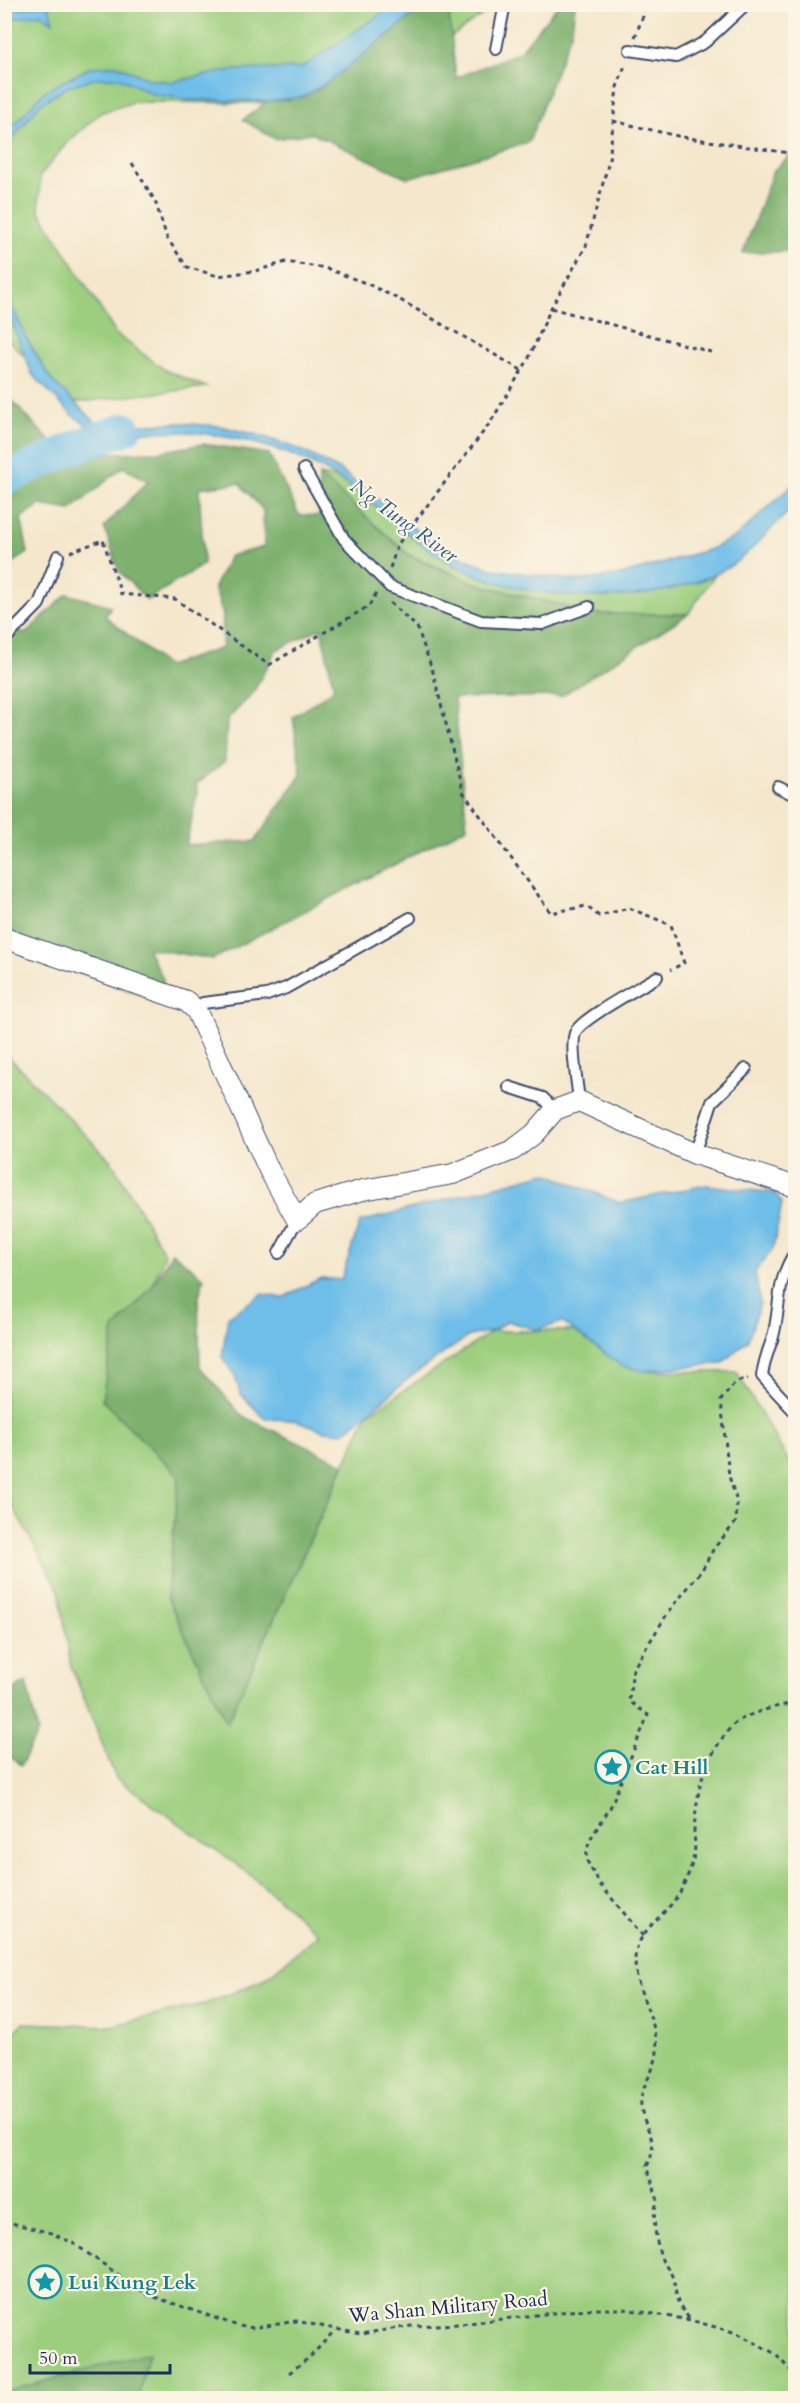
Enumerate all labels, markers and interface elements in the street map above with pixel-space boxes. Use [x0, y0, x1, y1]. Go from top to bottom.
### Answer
water label: Ng Tung River [344, 472, 465, 571]
place icon: Cat Hill [594, 1749, 630, 1785]
place label: Cat Hill [635, 1754, 709, 1781]
place icon: Lui Kung Lek [27, 2264, 63, 2300]
place label: Lui Kung Lek [68, 2269, 197, 2296]
street label: Wa Shan Military Road [346, 2285, 549, 2329]
scale bar [30, 2337, 170, 2375]
text: 50 m [39, 2346, 78, 2371]

